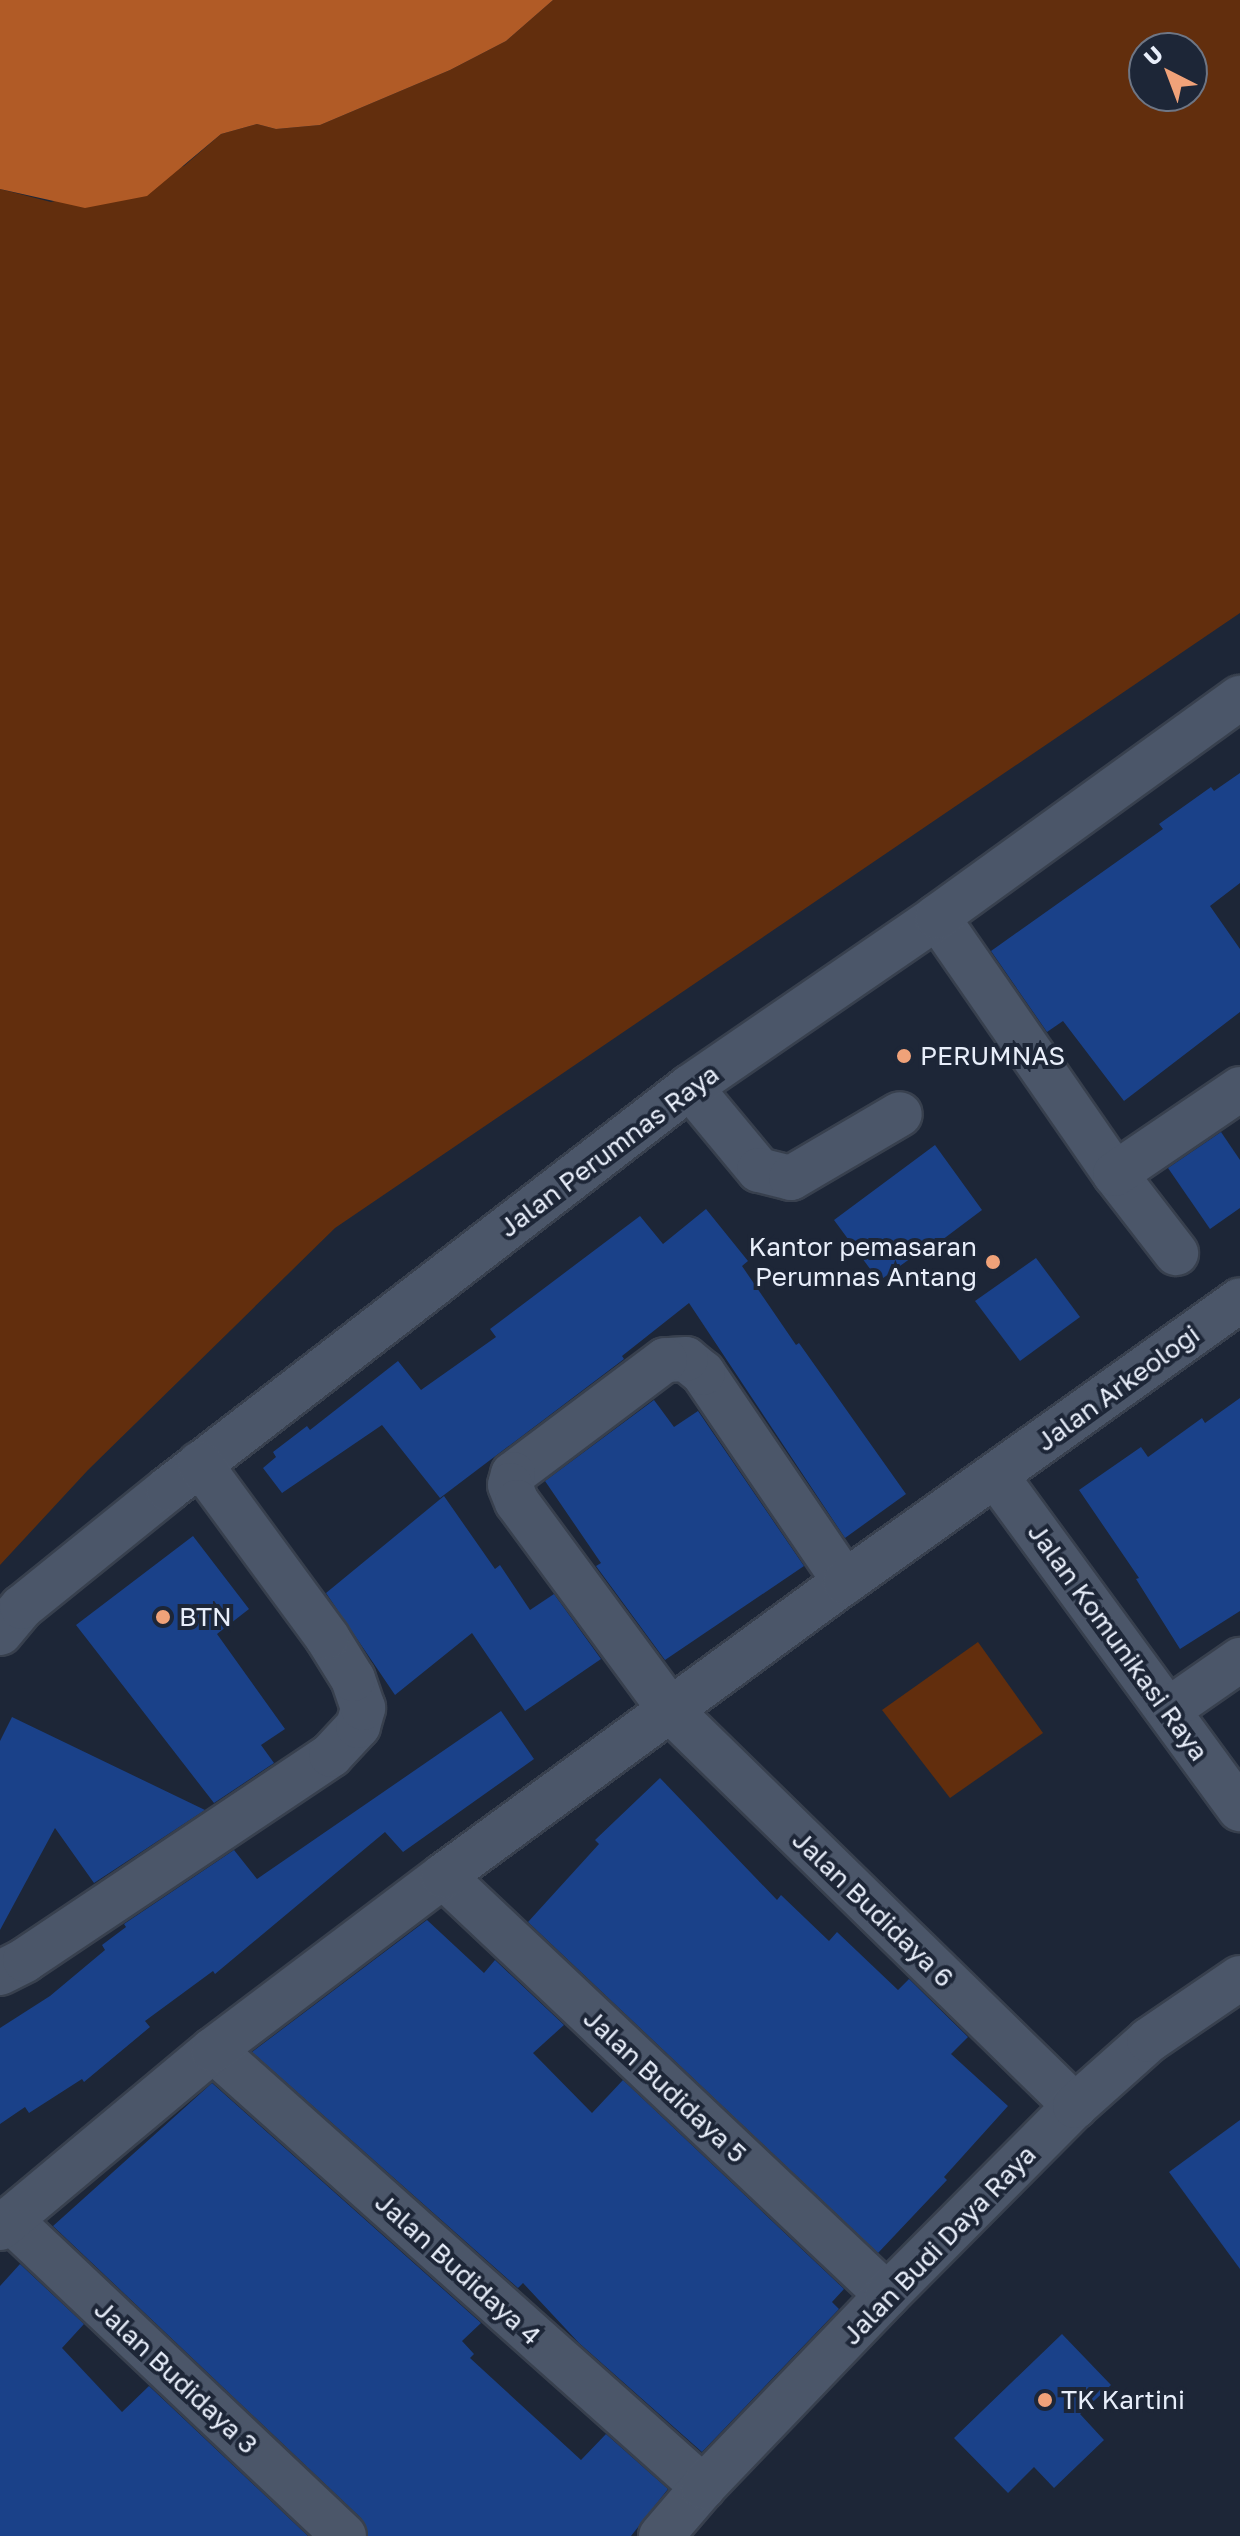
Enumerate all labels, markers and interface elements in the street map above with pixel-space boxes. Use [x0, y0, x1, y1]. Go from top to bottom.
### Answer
north arrow [1128, 32, 1208, 112]
text: U [1138, 40, 1168, 71]
place label: PERUMNAS [920, 1040, 1065, 1072]
marker: PERUMNAS [895, 1047, 913, 1065]
street label: Jalan Perumnas Raya [493, 1058, 725, 1244]
place label: Kantor pemasaran Perumnas Antang [748, 1231, 977, 1292]
marker: Kantor pemasaran Perumnas Antang [984, 1253, 1002, 1271]
street label: Jalan Arkeologi [1030, 1318, 1206, 1458]
street label: Jalan Komunikasi Raya [1021, 1517, 1215, 1767]
place label: BTN [179, 1601, 232, 1633]
marker: BTN [154, 1608, 172, 1626]
street label: Jalan Budidaya 6 [786, 1824, 960, 1994]
street label: Jalan Budidaya 5 [577, 2003, 753, 2169]
street label: Jalan Budi Daya Raya [836, 2139, 1042, 2351]
street label: Jalan Budidaya 4 [369, 2187, 547, 2351]
street label: Jalan Budidaya 3 [88, 2294, 264, 2460]
place label: TK Kartini [1061, 2384, 1185, 2416]
marker: TK Kartini [1036, 2391, 1054, 2409]

